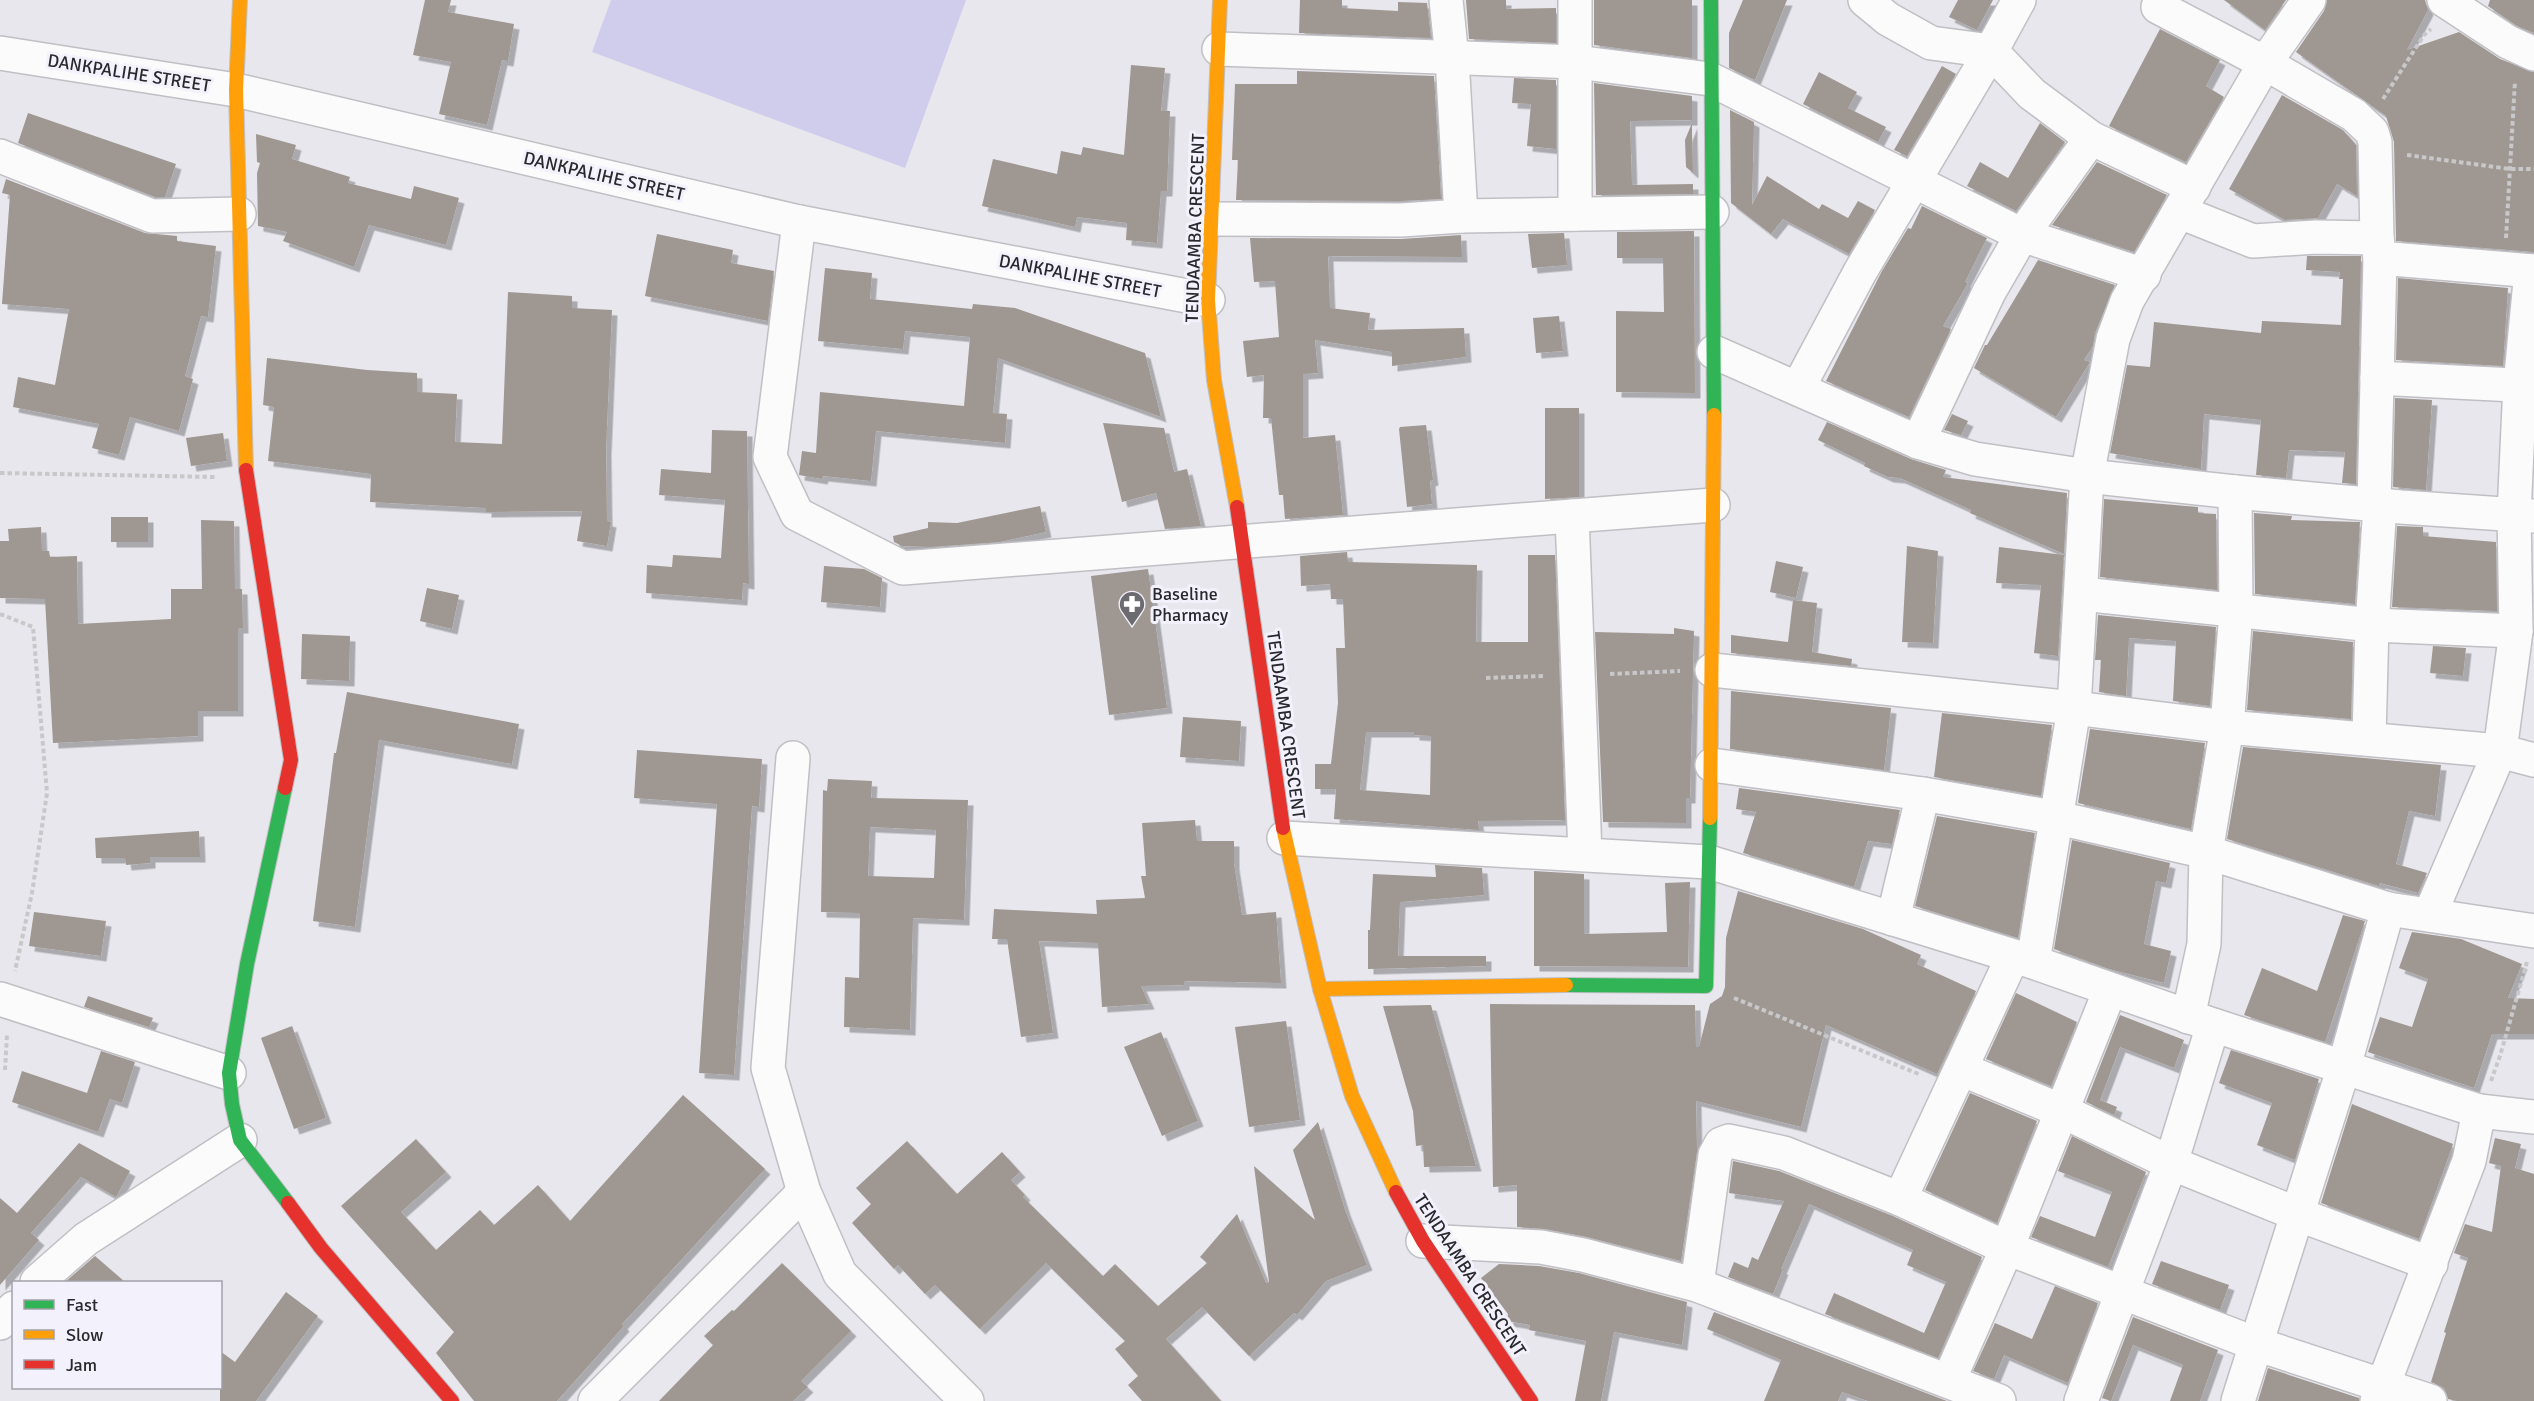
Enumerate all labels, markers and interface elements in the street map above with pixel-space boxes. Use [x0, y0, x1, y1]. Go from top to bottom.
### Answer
street label: DANKPALIHE STREET [46, 49, 212, 97]
street label: TENDAAMBA CRESCENT [1181, 133, 1209, 323]
street label: DANKPALIHE STREET [521, 147, 687, 205]
street label: DANKPALIHE STREET [997, 249, 1163, 303]
place label: Baseline Pharmacy [1152, 583, 1229, 626]
pharmacy icon: Baseline Pharmacy [1117, 589, 1147, 627]
street label: TENDAAMBA CRESCENT [1262, 630, 1310, 820]
street label: TENDAAMBA CRESCENT [1409, 1190, 1531, 1360]
legend [12, 1281, 222, 1389]
text: Fast [66, 1294, 98, 1316]
text: Slow [66, 1324, 103, 1346]
text: Jam [66, 1354, 97, 1376]

